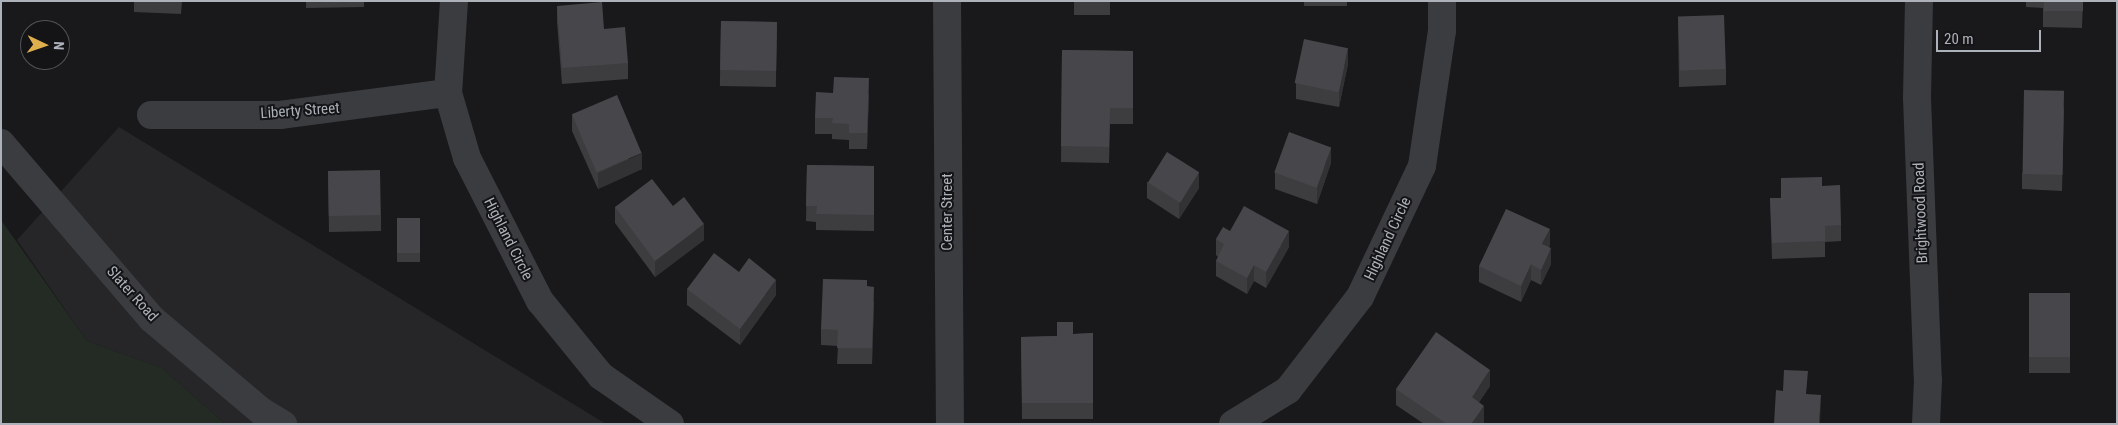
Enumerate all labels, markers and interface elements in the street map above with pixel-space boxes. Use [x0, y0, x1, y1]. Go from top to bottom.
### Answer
north arrow [20, 20, 70, 70]
scale bar [1938, 20, 2043, 52]
text: 20 m [1944, 30, 1974, 48]
text: N [51, 41, 67, 50]
street label: Liberty Street [260, 99, 340, 123]
street label: Brightwood Road [1910, 162, 1932, 264]
street label: Center Street [939, 173, 957, 251]
street label: Highland Circle [1361, 194, 1415, 284]
street label: Highland Circle [480, 195, 536, 283]
street label: Slater Road [103, 263, 161, 325]

